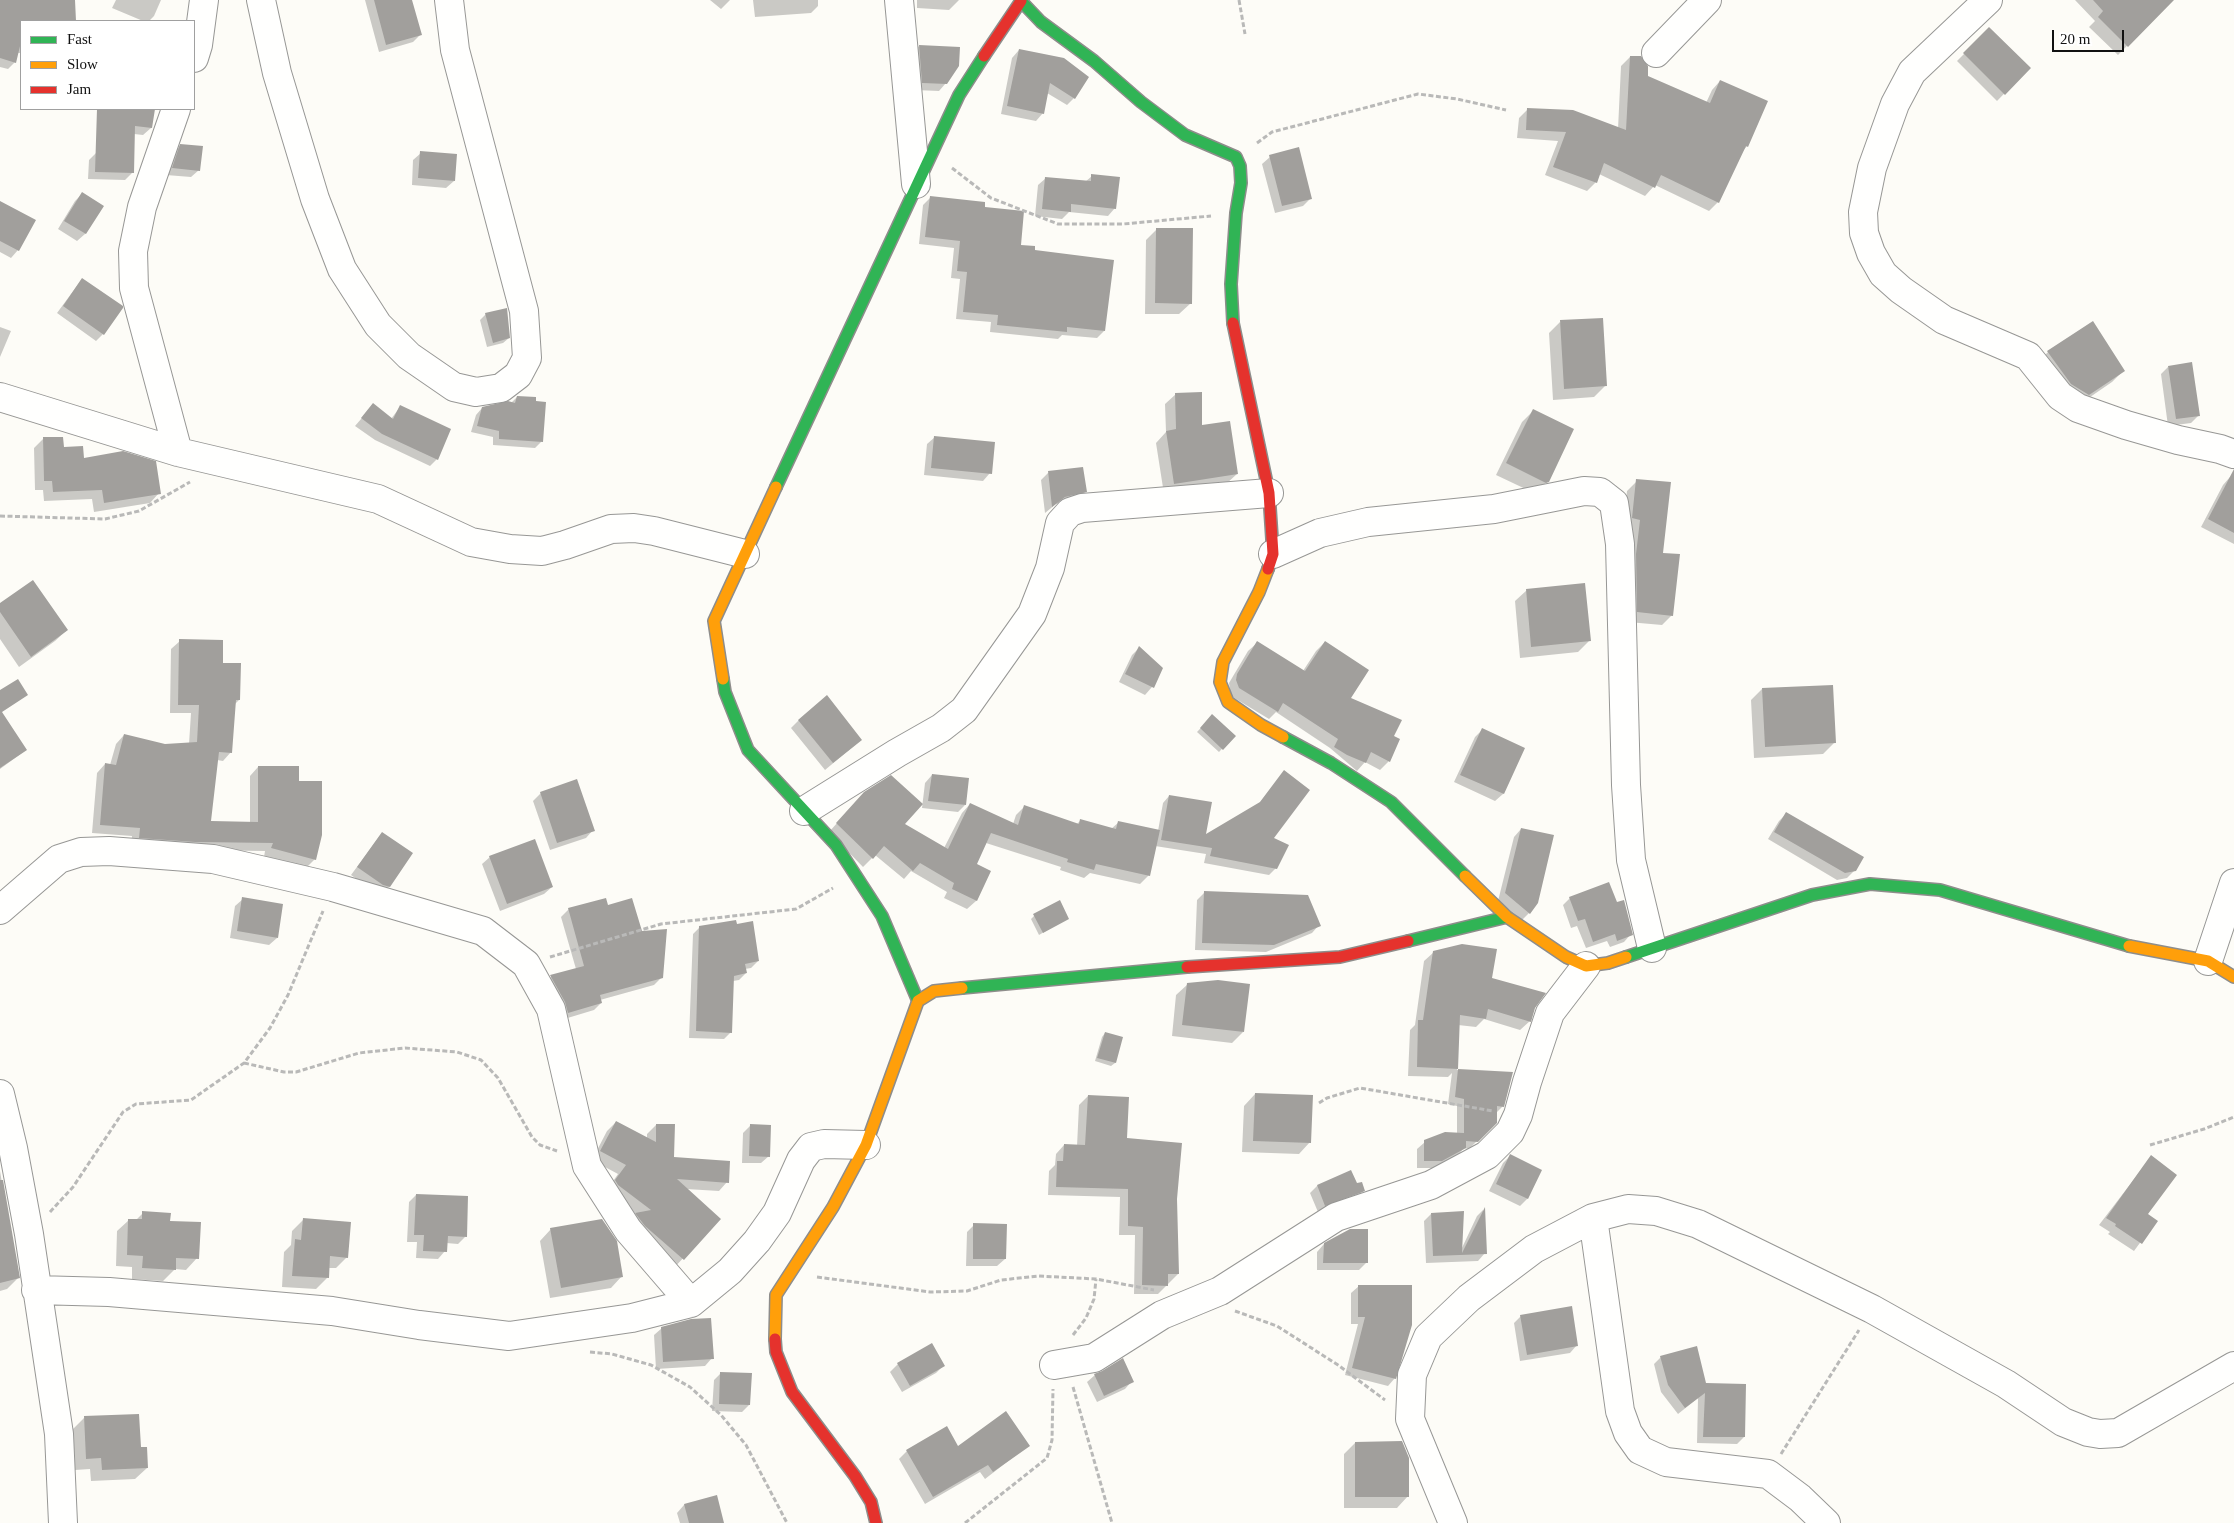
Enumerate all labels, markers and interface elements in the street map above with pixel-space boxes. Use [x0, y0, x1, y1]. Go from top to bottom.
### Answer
legend [20, 20, 195, 110]
scale bar [2054, 20, 2126, 52]
text: Fast [67, 31, 92, 47]
text: 20 m [2060, 31, 2090, 47]
text: Slow [67, 56, 98, 72]
text: Jam [67, 81, 91, 97]

